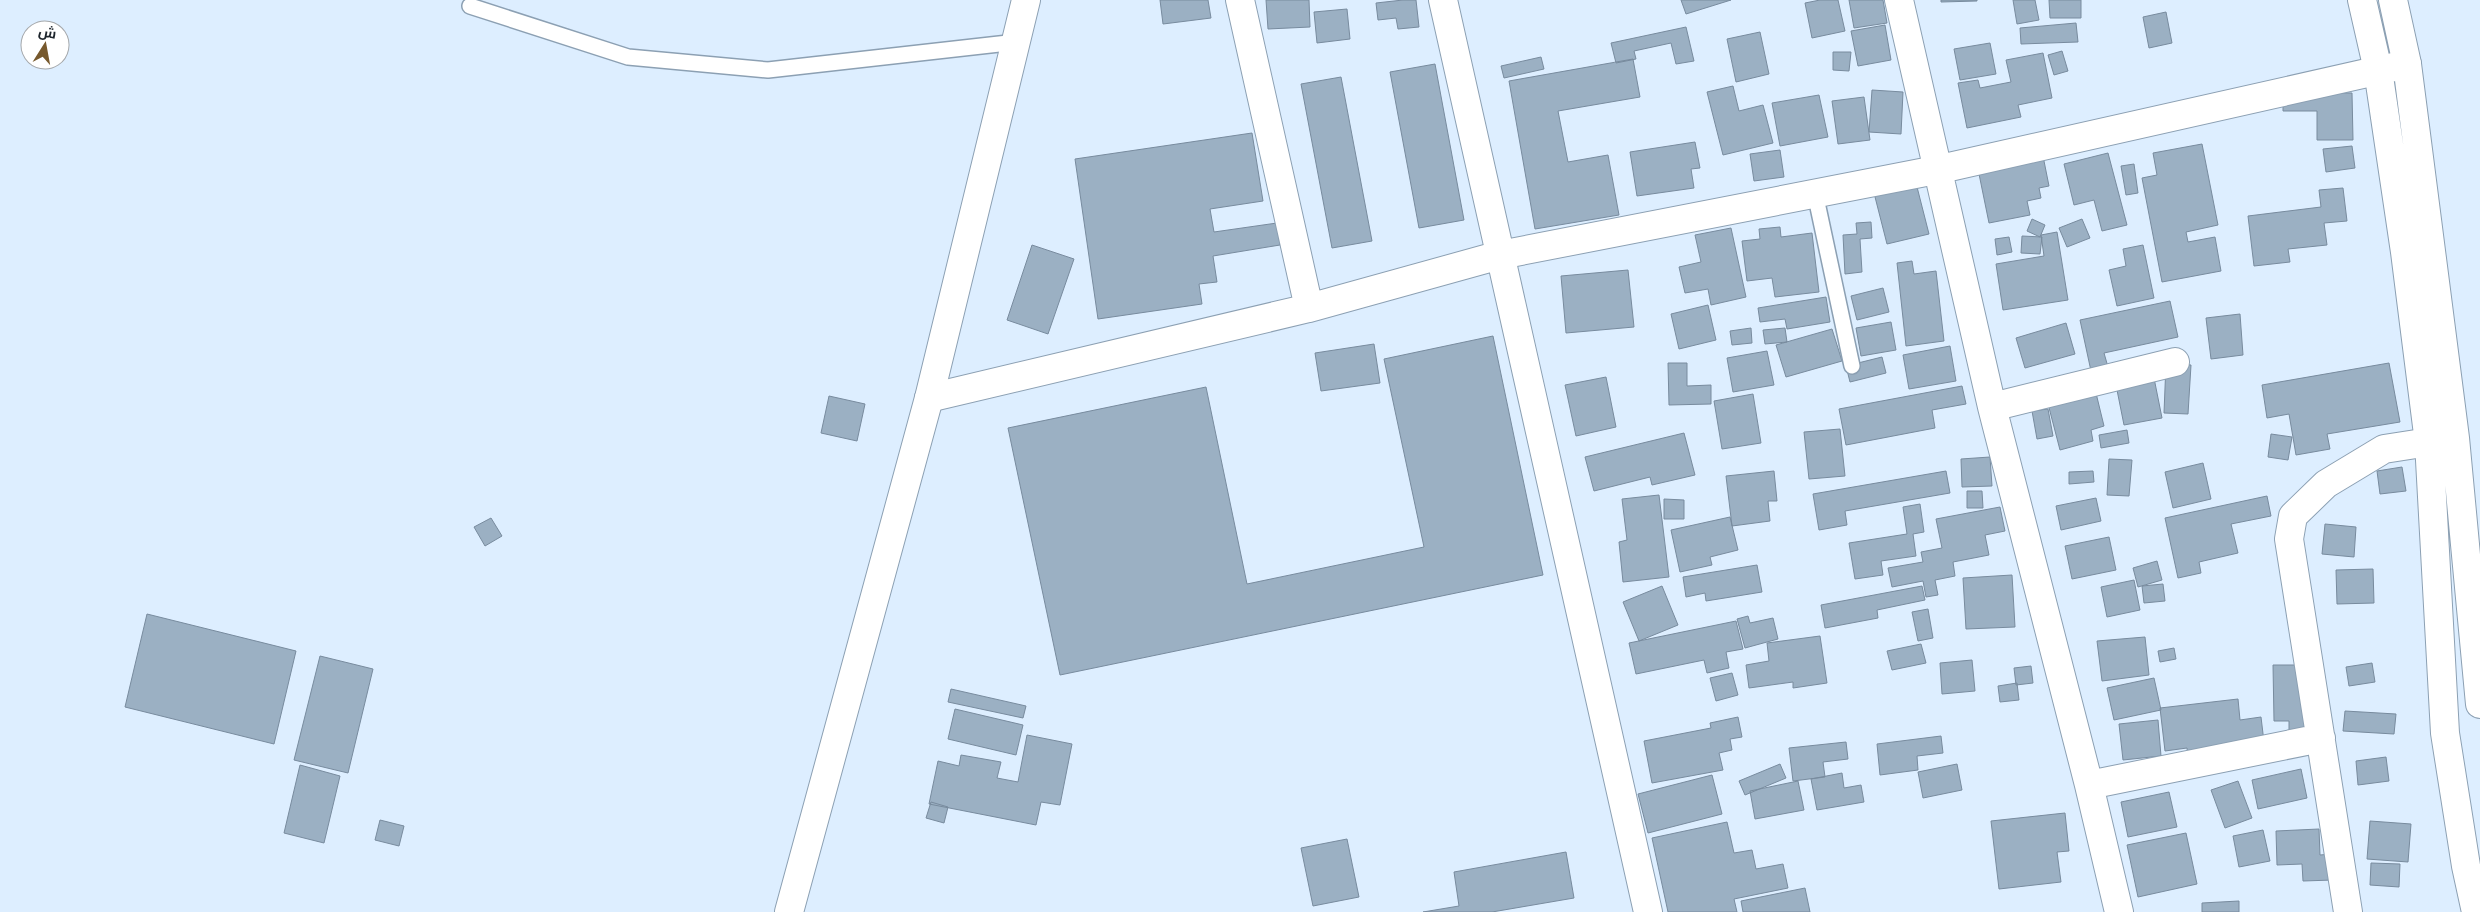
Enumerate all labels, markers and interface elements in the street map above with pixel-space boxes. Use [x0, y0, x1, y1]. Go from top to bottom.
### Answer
north arrow [20, 20, 70, 70]
text: ش [37, 21, 58, 43]

